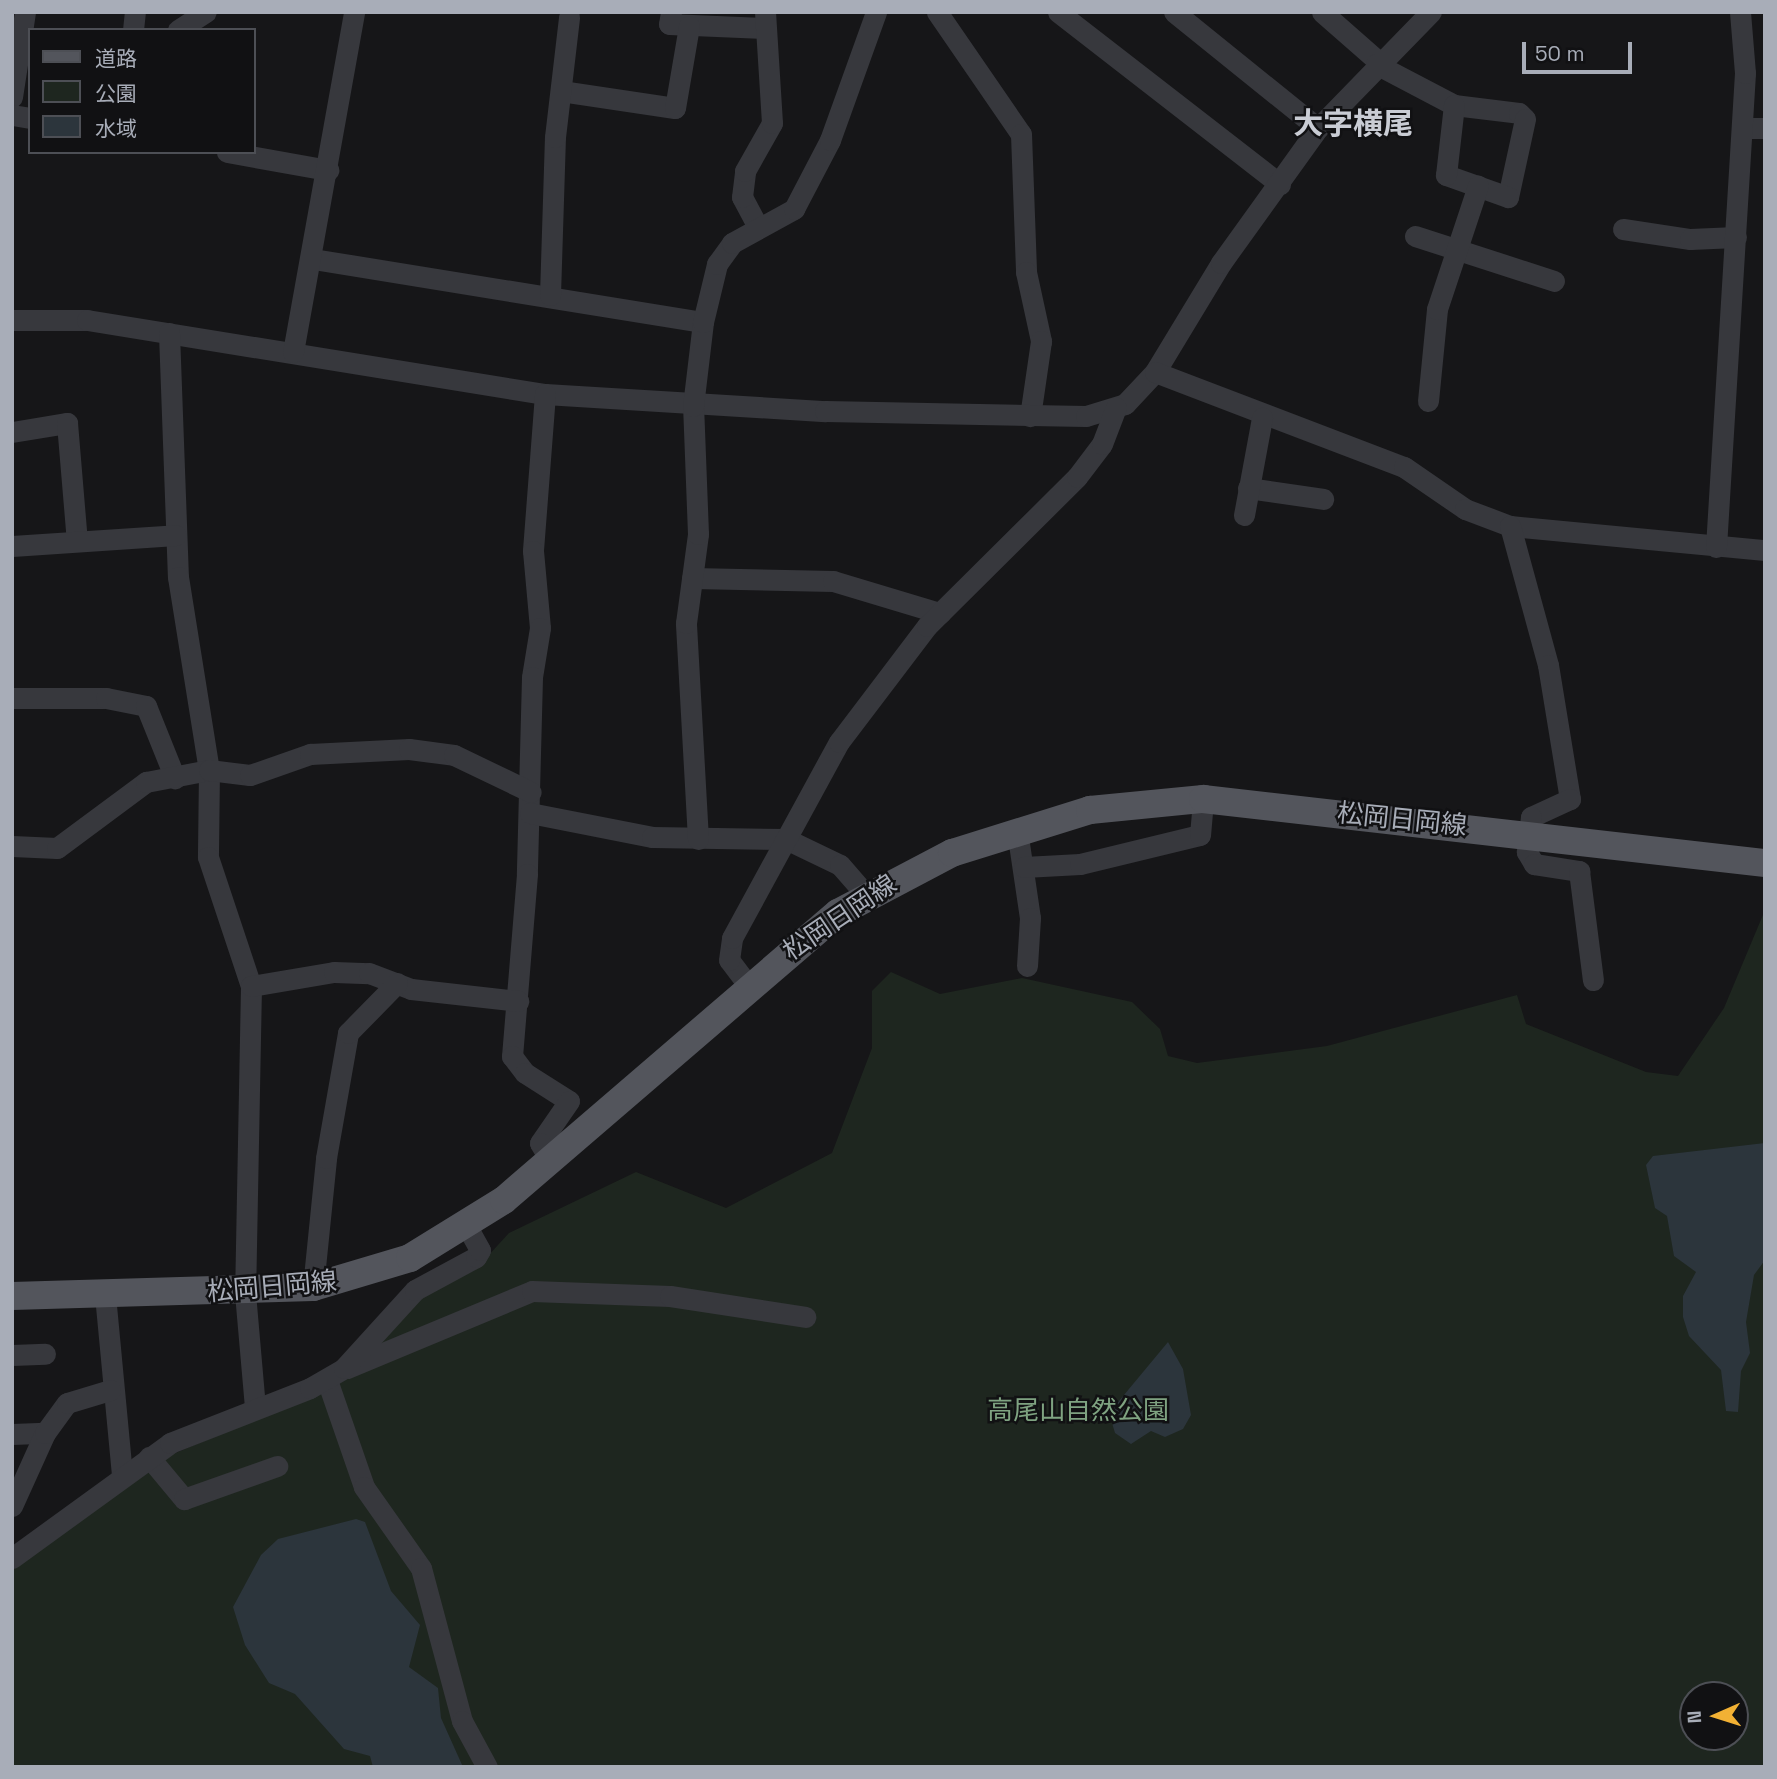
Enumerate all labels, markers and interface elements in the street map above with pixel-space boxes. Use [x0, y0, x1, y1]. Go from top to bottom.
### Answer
legend [28, 28, 256, 154]
scale bar [1525, 28, 1635, 72]
text: 50 m [1535, 40, 1585, 67]
text: 道路 [95, 45, 137, 72]
text: 公園 [95, 80, 137, 107]
district label: 大字横尾 [1293, 106, 1413, 142]
text: 水域 [95, 115, 137, 142]
street label: 松岡日岡線 [1336, 798, 1468, 842]
street label: 松岡日岡線 [777, 869, 903, 967]
street label: 松岡日岡線 [206, 1266, 338, 1308]
park label: 高尾山自然公園 [987, 1395, 1169, 1427]
north arrow [1679, 1681, 1749, 1751]
text: N [1682, 1710, 1707, 1724]

